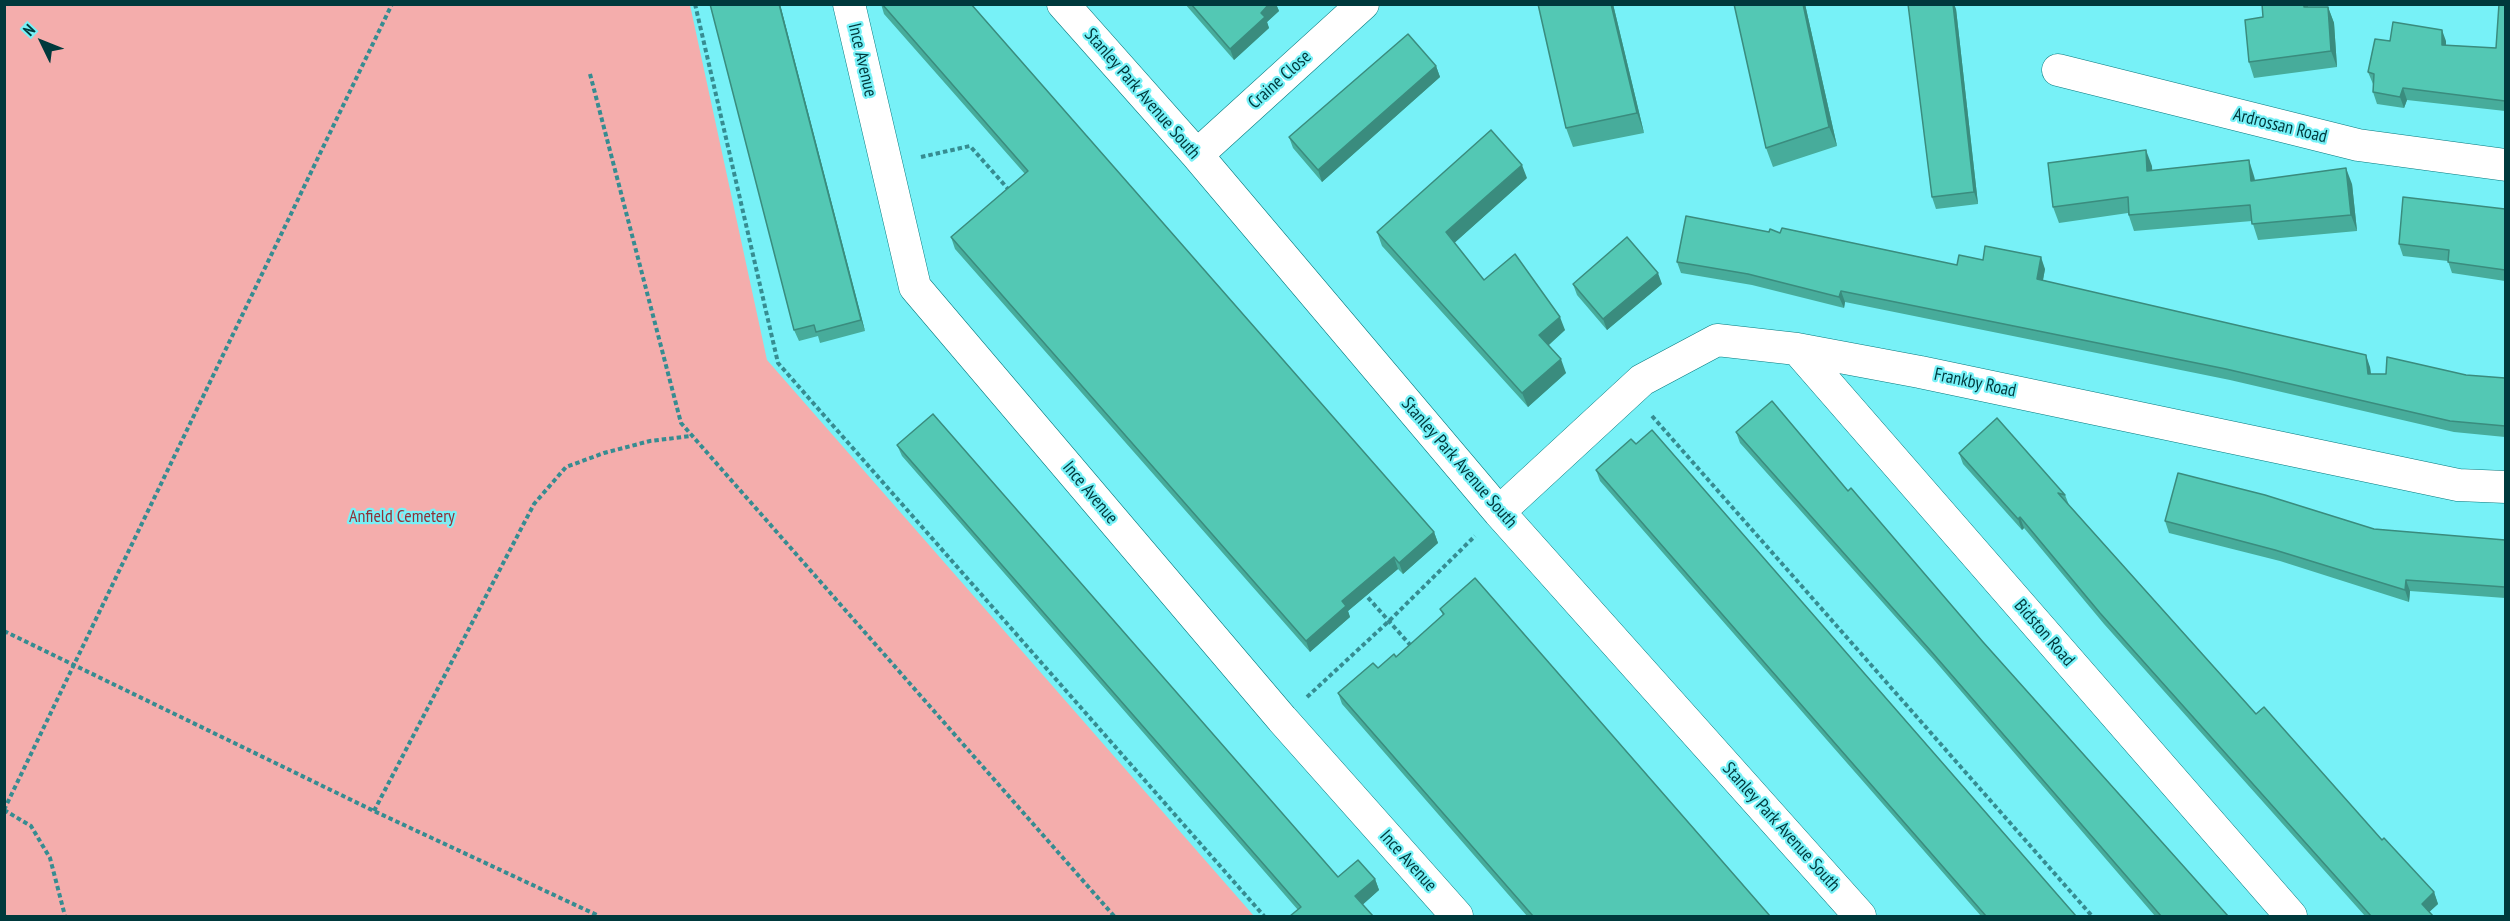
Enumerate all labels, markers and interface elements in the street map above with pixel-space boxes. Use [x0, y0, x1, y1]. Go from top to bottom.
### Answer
north arrow [12, 12, 72, 72]
text: N [19, 20, 39, 40]
street label: Ince Avenue [843, 21, 881, 99]
street label: Stanley Park Avenue South [1079, 24, 1205, 164]
street label: Craine Close [1244, 46, 1316, 114]
street label: Ardrossan Road [2231, 104, 2329, 148]
street label: Frankby Road [1932, 364, 2018, 402]
street label: Stanley Park Avenue South [1396, 393, 1522, 533]
street label: Ince Avenue [1058, 457, 1122, 529]
park label: Anfield Cemetery [349, 506, 455, 528]
street label: Bidston Road [2009, 595, 2079, 671]
street label: Stanley Park Avenue South [1718, 758, 1844, 896]
street label: Ince Avenue [1375, 826, 1441, 896]

